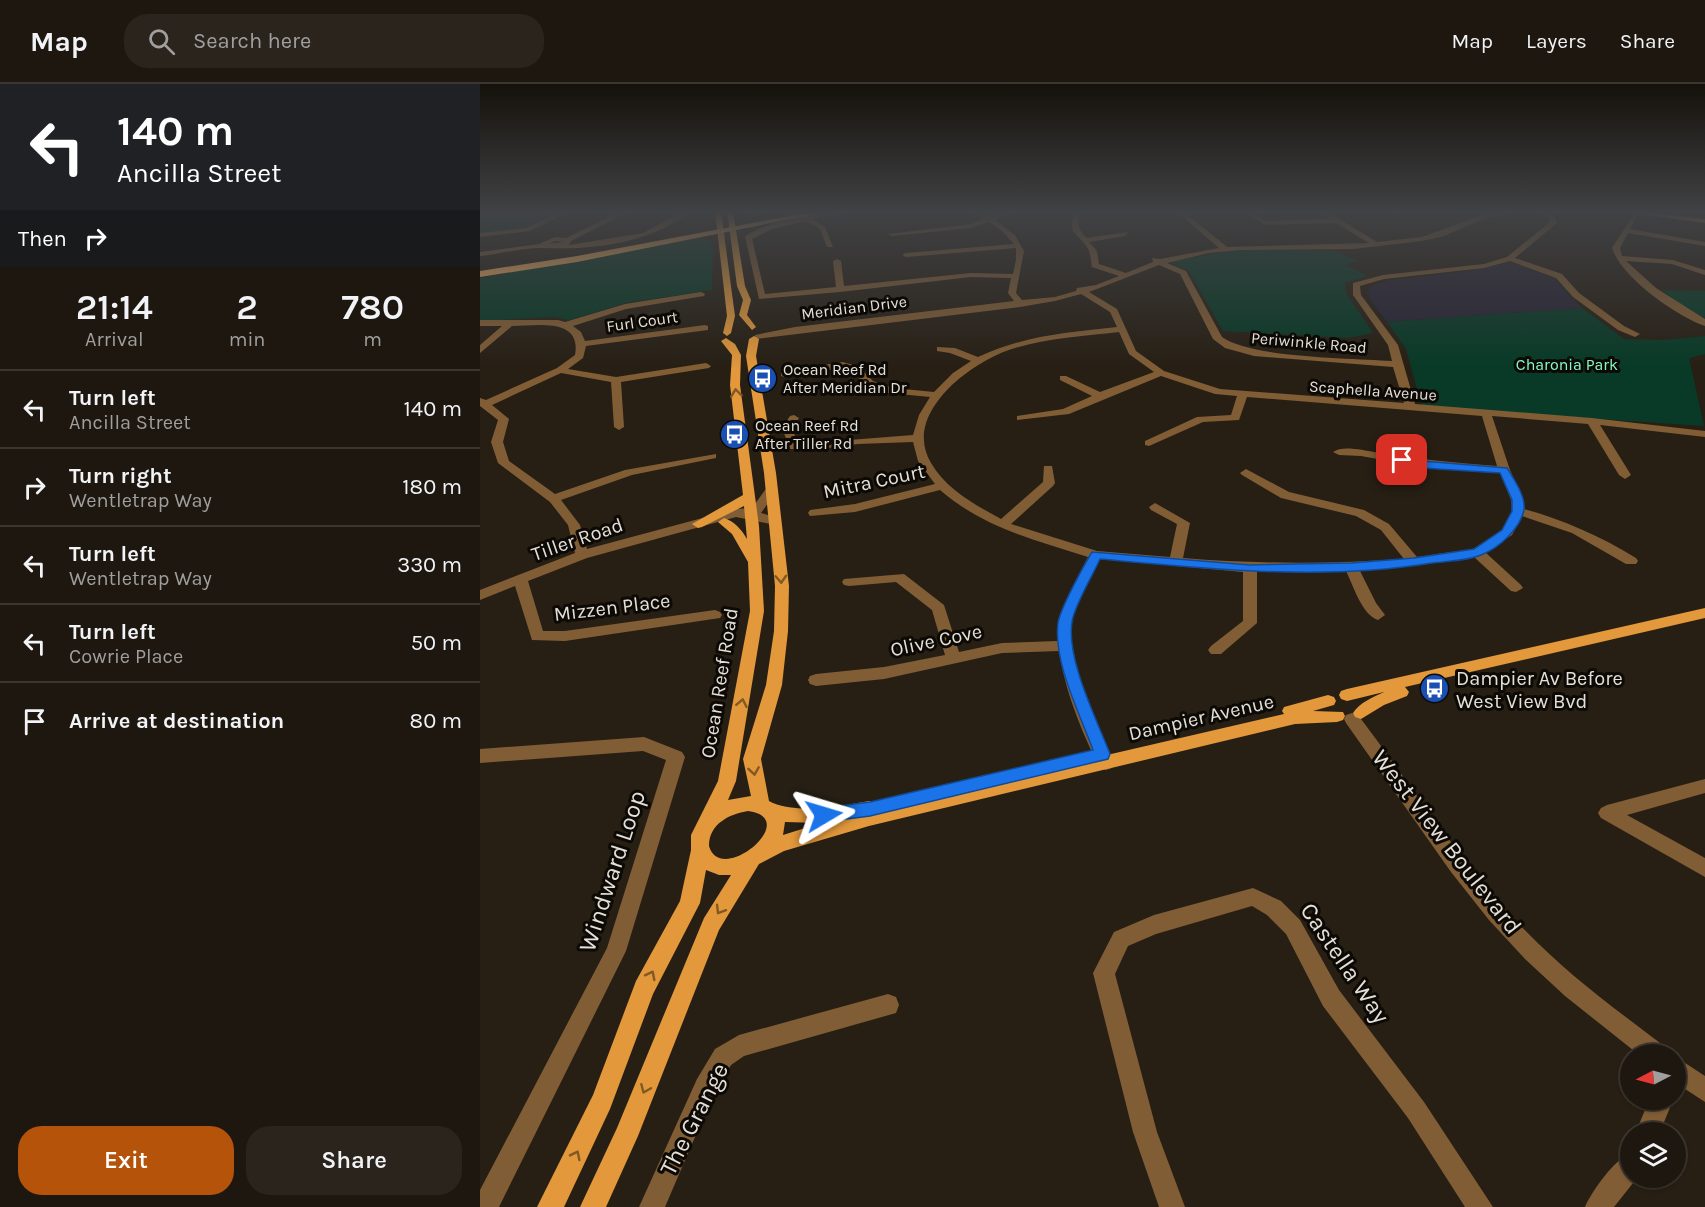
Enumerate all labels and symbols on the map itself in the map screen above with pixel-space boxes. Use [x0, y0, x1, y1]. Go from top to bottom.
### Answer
street label: Meridian Drive [800, 292, 908, 323]
street label: Furl Court [605, 307, 679, 336]
street label: Periwinkle Road [1250, 328, 1368, 357]
park label: Charonia Park [1516, 355, 1618, 374]
place label: Ocean Reef Rd After Meridian Dr [783, 360, 907, 397]
bus stop icon: Ocean Reef Rd After Meridian Dr [746, 362, 778, 394]
street label: Scaphella Avenue [1308, 377, 1438, 404]
one-way arrow [730, 389, 743, 398]
place label: Ocean Reef Rd After Tiller Rd [755, 416, 859, 453]
bus stop icon: Ocean Reef Rd After Tiller Rd [718, 418, 750, 450]
pin [1376, 434, 1427, 485]
street label: Mitra Court [821, 459, 928, 503]
street label: Tiller Road [528, 513, 626, 566]
one-way arrow [775, 575, 788, 584]
street label: Mizzen Place [552, 589, 672, 626]
street label: Ocean Reef Road [696, 606, 743, 760]
street label: Olive Cove [888, 620, 984, 661]
place label: Dampier Av Before West View Bvd [1456, 667, 1623, 713]
bus stop icon: Dampier Av Before West View Bvd [1419, 673, 1451, 705]
street label: Dampier Avenue [1126, 690, 1276, 745]
one-way arrow [735, 699, 748, 709]
street label: West View Boulevard [1366, 744, 1528, 940]
one-way arrow [747, 766, 759, 775]
position arrow [792, 783, 856, 847]
street label: Windward Loop [573, 787, 651, 955]
street label: Castella Way [1294, 897, 1396, 1029]
one-way arrow [716, 904, 728, 914]
one-way arrow [644, 971, 655, 981]
north arrow [1620, 1044, 1686, 1110]
street label: The Grange [654, 1058, 734, 1180]
one-way arrow [640, 1083, 652, 1094]
one-way arrow [569, 1150, 580, 1161]

